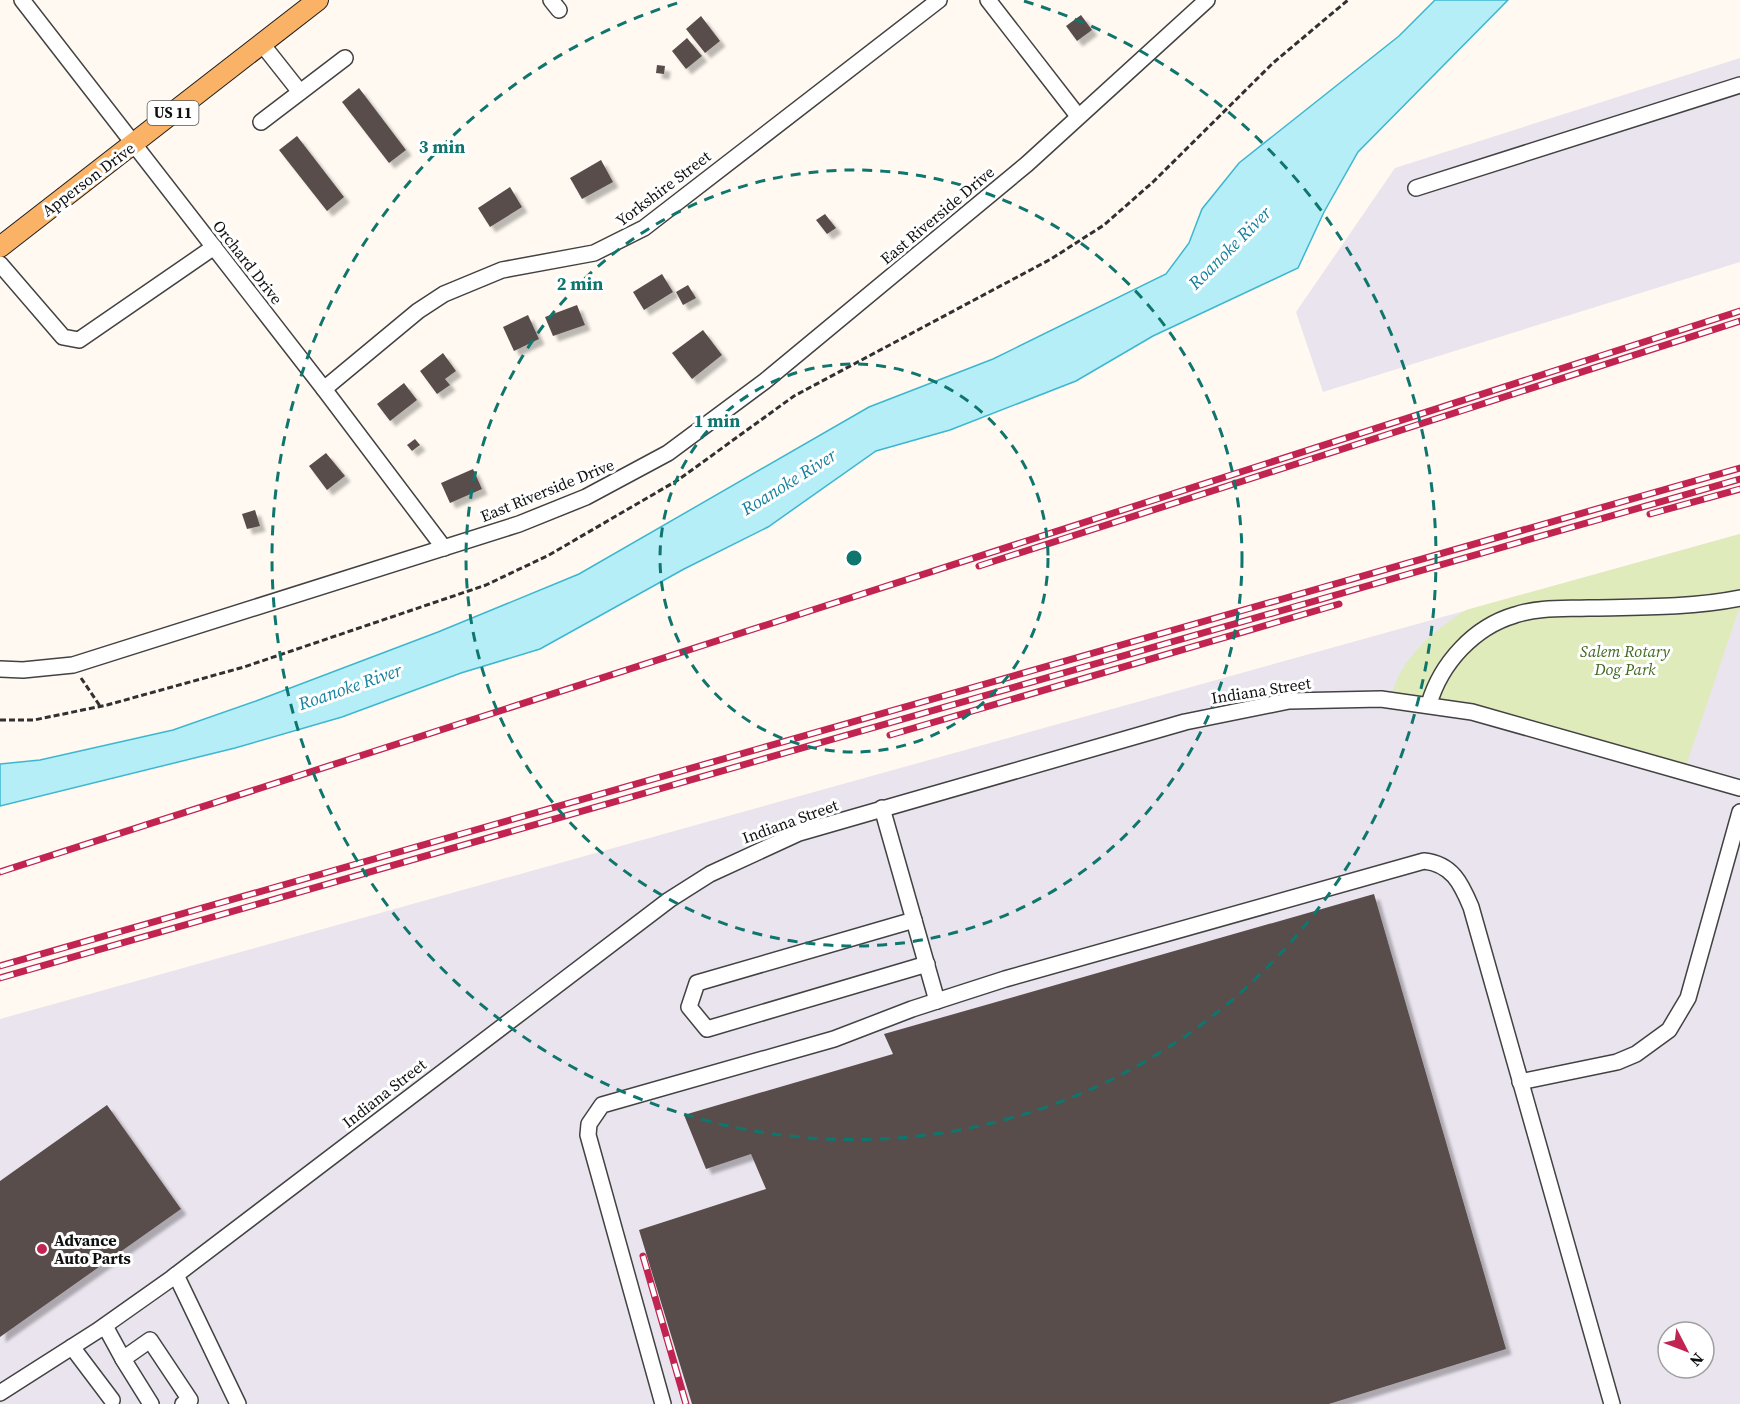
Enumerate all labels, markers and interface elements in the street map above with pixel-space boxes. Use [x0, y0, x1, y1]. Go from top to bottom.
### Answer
road number: US 11 [148, 101, 198, 125]
text: 3 min [419, 134, 465, 159]
street label: Apperson Drive [37, 137, 139, 221]
street label: Yorkshire Street [611, 145, 716, 231]
street label: East Riverside Drive [875, 161, 999, 269]
water label: Roanoke River [1182, 200, 1277, 295]
street label: Orchard Drive [208, 215, 288, 309]
text: 2 min [557, 271, 603, 296]
text: 1 min [694, 408, 740, 433]
water label: Roanoke River [735, 442, 842, 521]
street label: East Riverside Drive [477, 453, 617, 527]
centre of rings [844, 548, 864, 568]
park label: Salem Rotary Dog Park [1580, 640, 1670, 680]
water label: Roanoke River [294, 657, 406, 716]
street label: Indiana Street [1210, 671, 1313, 709]
street label: Indiana Street [739, 793, 842, 849]
street label: Indiana Street [338, 1053, 431, 1133]
place label: Advance Auto Parts [54, 1229, 131, 1269]
marker: Advance Auto Parts [35, 1242, 49, 1256]
north arrow [1656, 1320, 1716, 1380]
text: N [1685, 1348, 1709, 1372]

